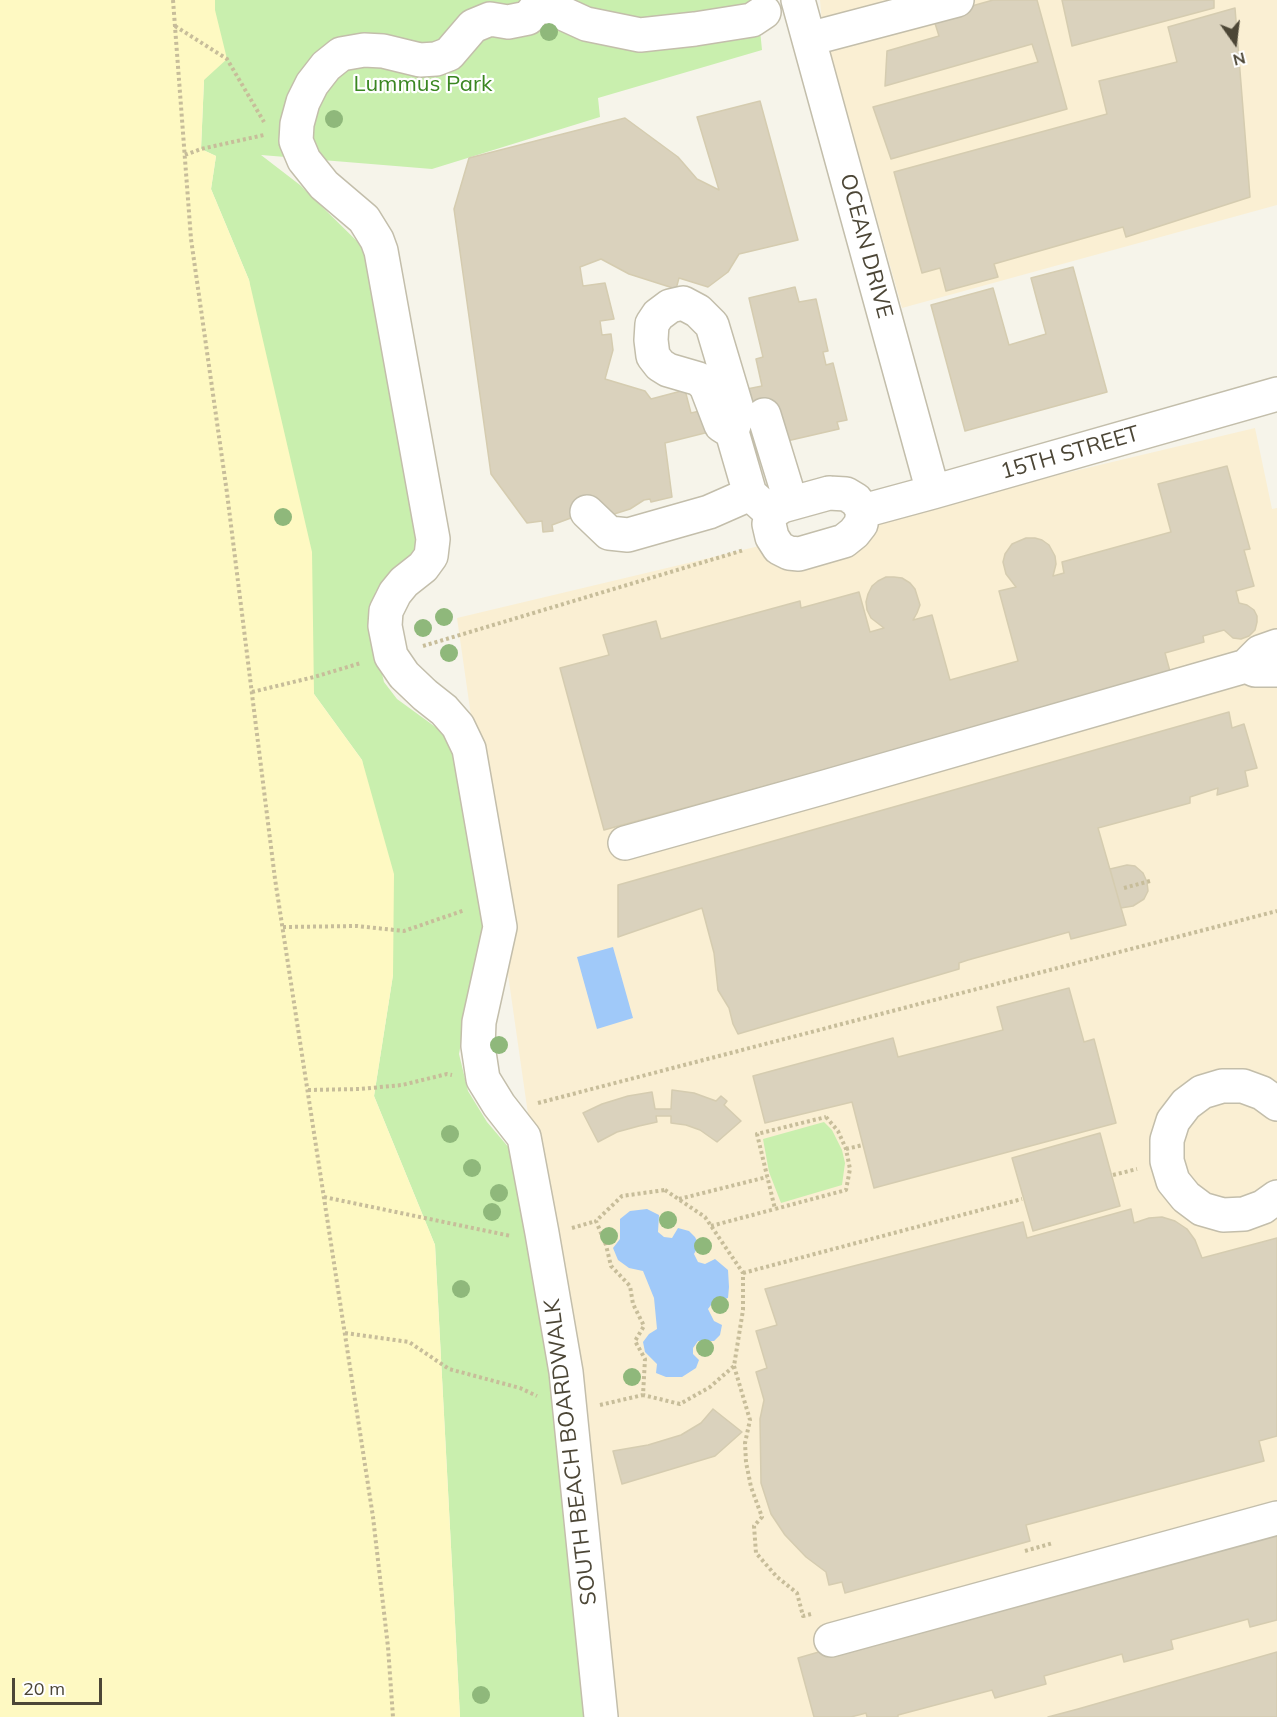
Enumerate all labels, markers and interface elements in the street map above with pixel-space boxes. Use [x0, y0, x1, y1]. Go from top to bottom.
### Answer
north arrow [1205, 12, 1265, 72]
text: N [1231, 48, 1248, 71]
park label: Lummus Park [354, 71, 492, 97]
street label: OCEAN DRIVE [834, 171, 898, 321]
street label: 15TH STREET [998, 421, 1142, 485]
street label: SOUTH BEACH BOARDWALK [539, 1297, 603, 1607]
scale bar [15, 1666, 105, 1704]
text: 20 m [23, 1677, 65, 1700]

